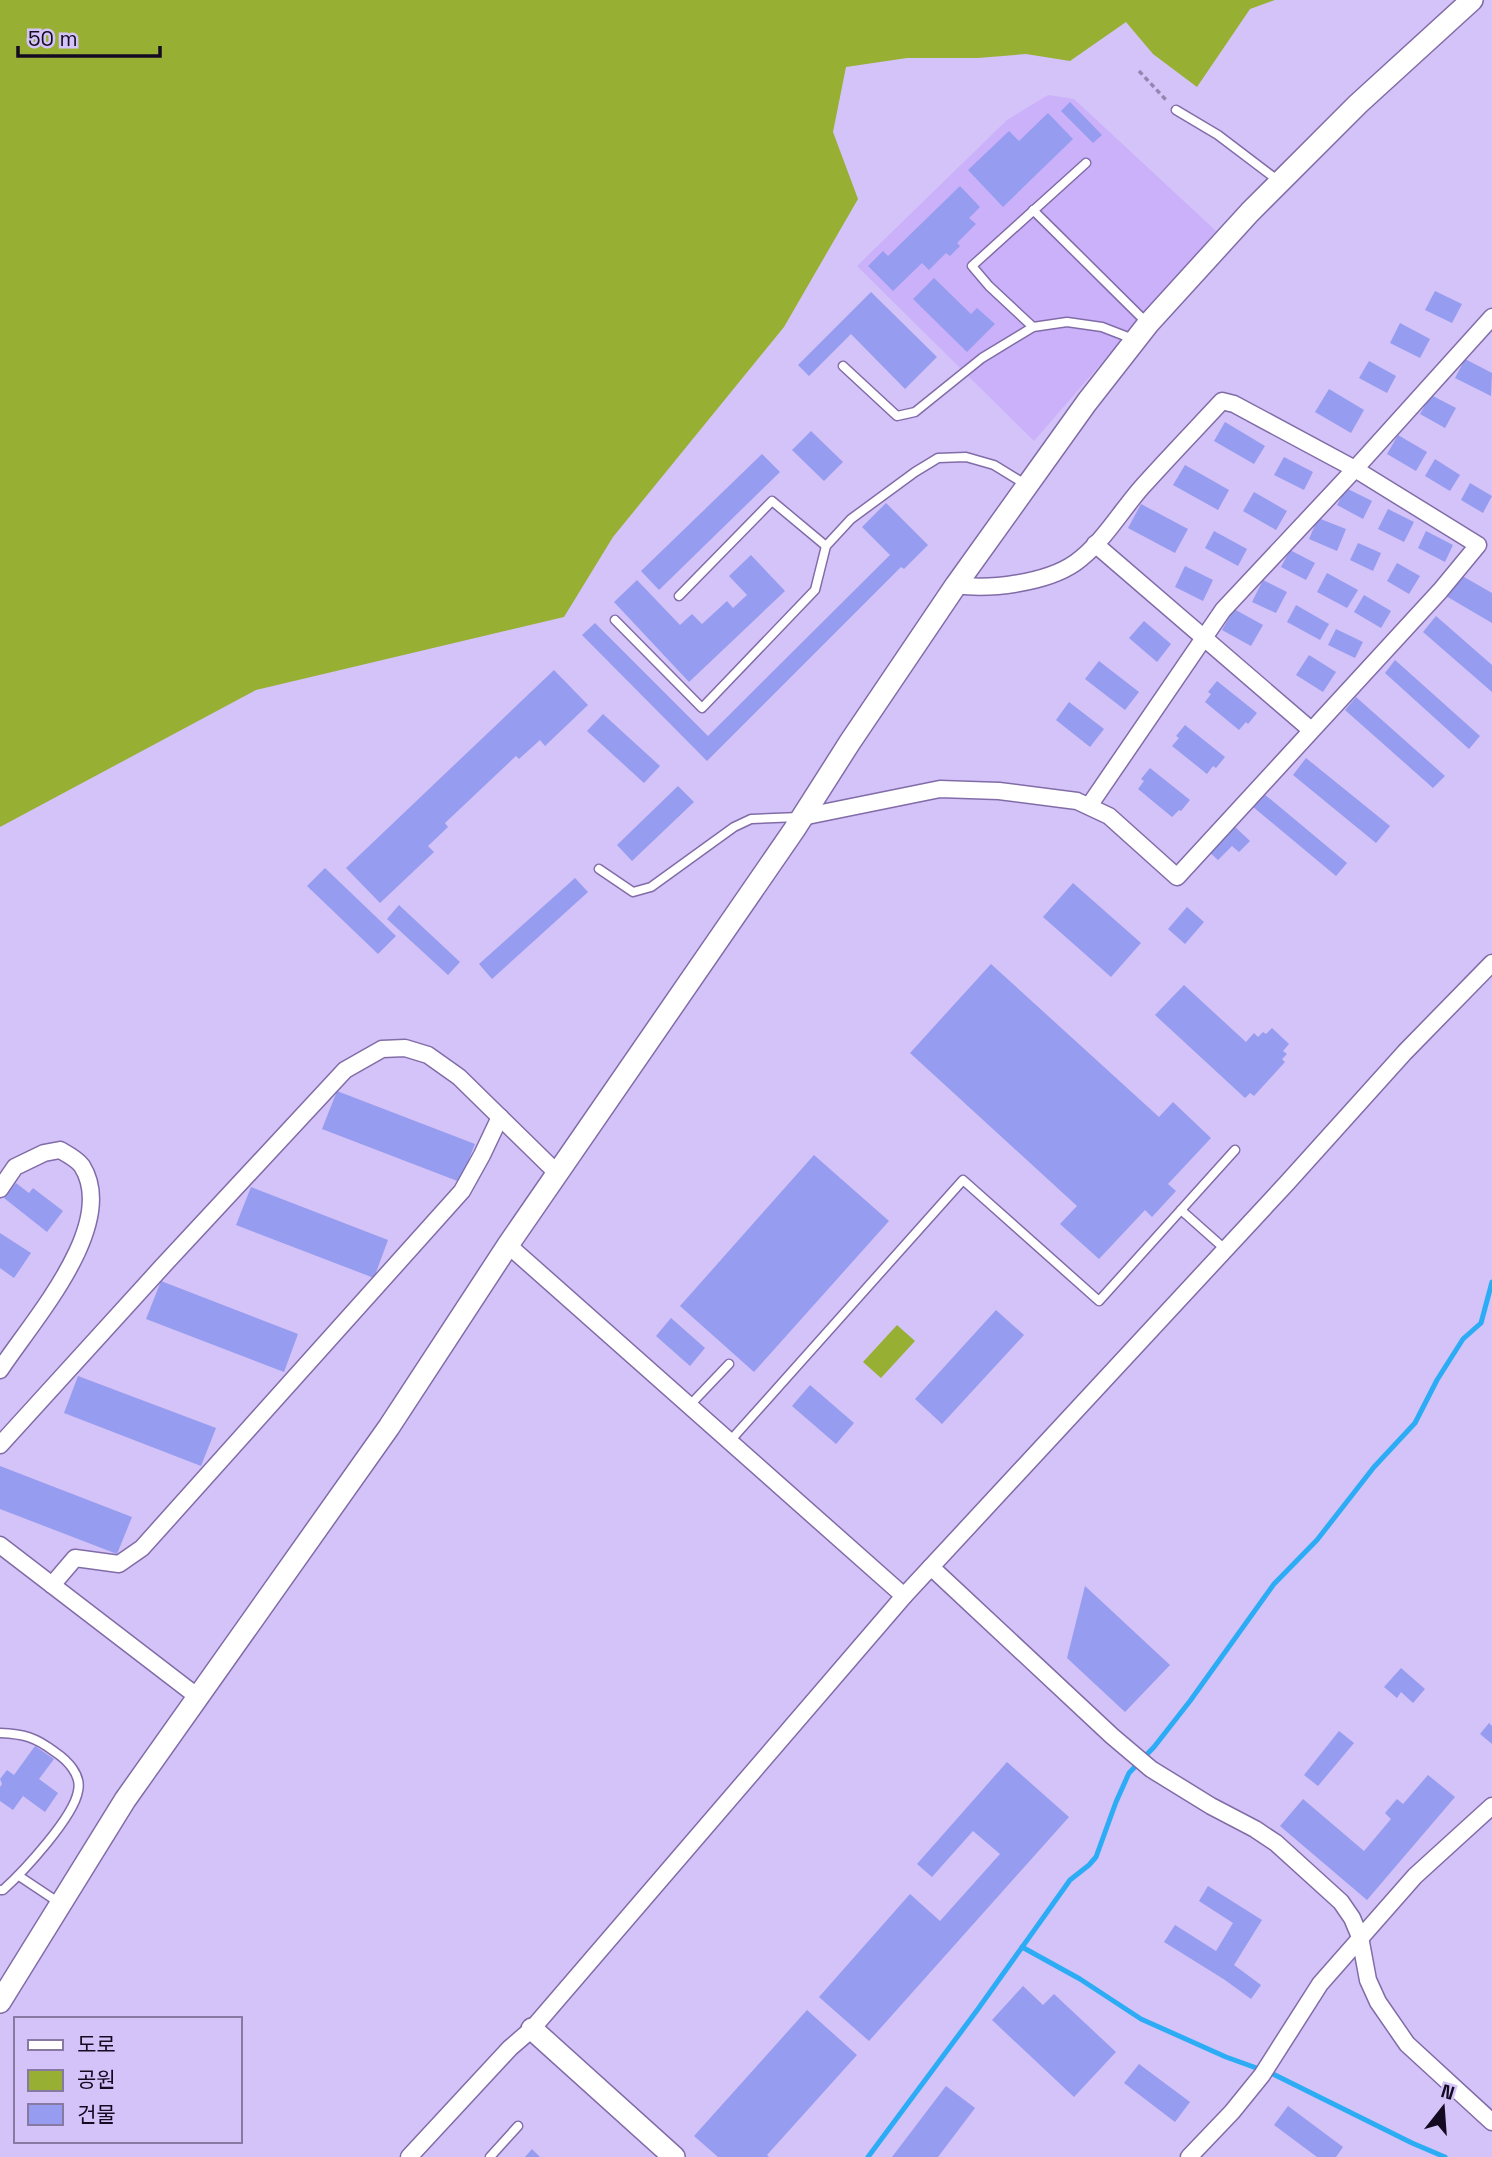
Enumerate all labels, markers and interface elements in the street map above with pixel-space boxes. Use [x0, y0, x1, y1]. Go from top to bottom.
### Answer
scale bar [18, 14, 159, 58]
text: 50 m [28, 25, 78, 52]
legend [14, 2017, 242, 2143]
text: 도로 [77, 2031, 116, 2058]
text: 공원 [77, 2066, 116, 2093]
north arrow [1408, 2073, 1478, 2143]
text: N [1438, 2078, 1458, 2106]
text: 건물 [77, 2101, 116, 2128]

